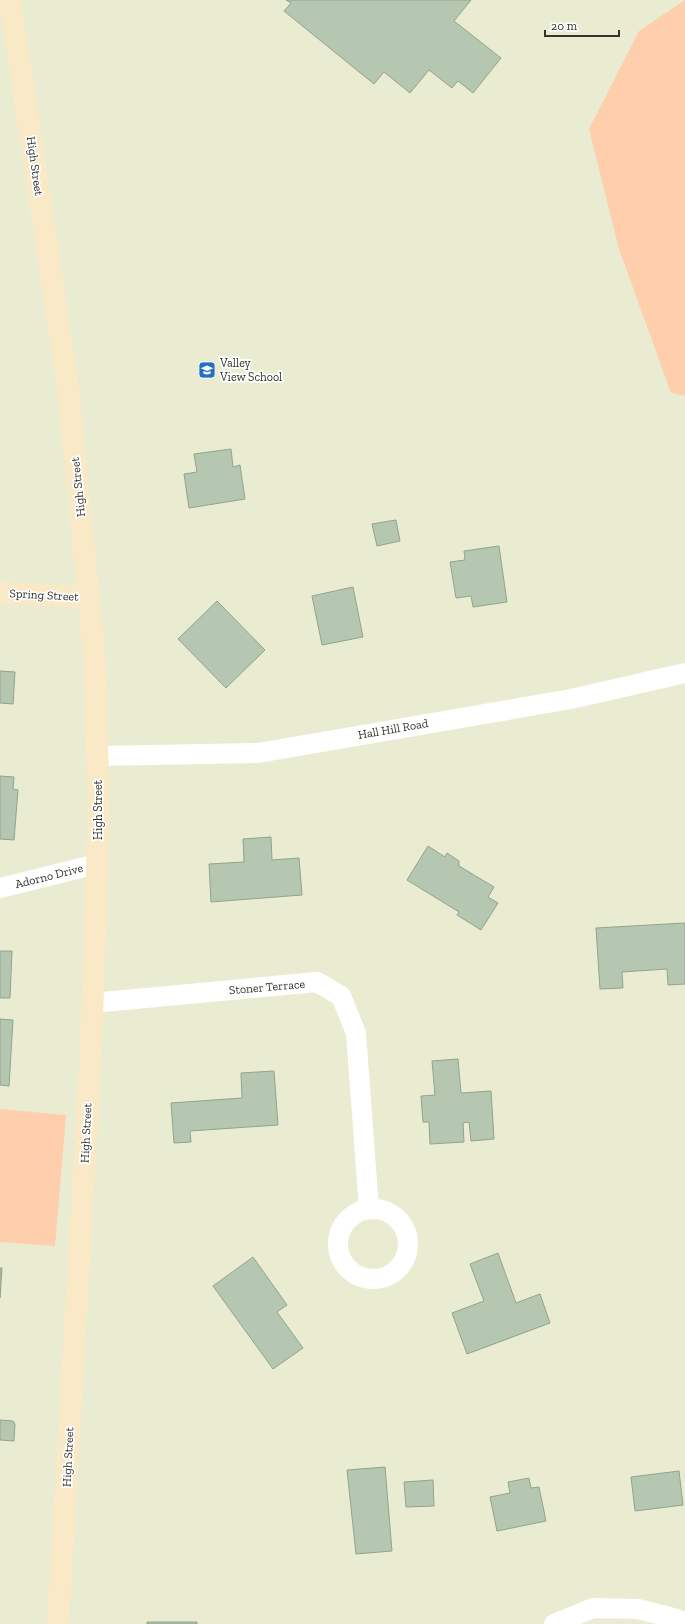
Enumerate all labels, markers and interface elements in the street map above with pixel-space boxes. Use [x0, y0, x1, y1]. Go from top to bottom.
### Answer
scale bar [545, 12, 619, 38]
text: 20 m [551, 19, 578, 33]
street label: High Street [24, 135, 46, 197]
place label: Valley View School [219, 356, 282, 384]
school or university icon: Valley View School [197, 360, 217, 380]
street label: High Street [68, 456, 88, 518]
street label: Spring Street [9, 586, 79, 604]
street label: Hall Hill Road [357, 716, 430, 742]
street label: High Street [91, 779, 105, 840]
street label: Adorno Drive [14, 861, 85, 891]
street label: Stoner Terrace [228, 977, 306, 997]
street label: High Street [77, 1102, 95, 1163]
street label: High Street [59, 1426, 77, 1487]

